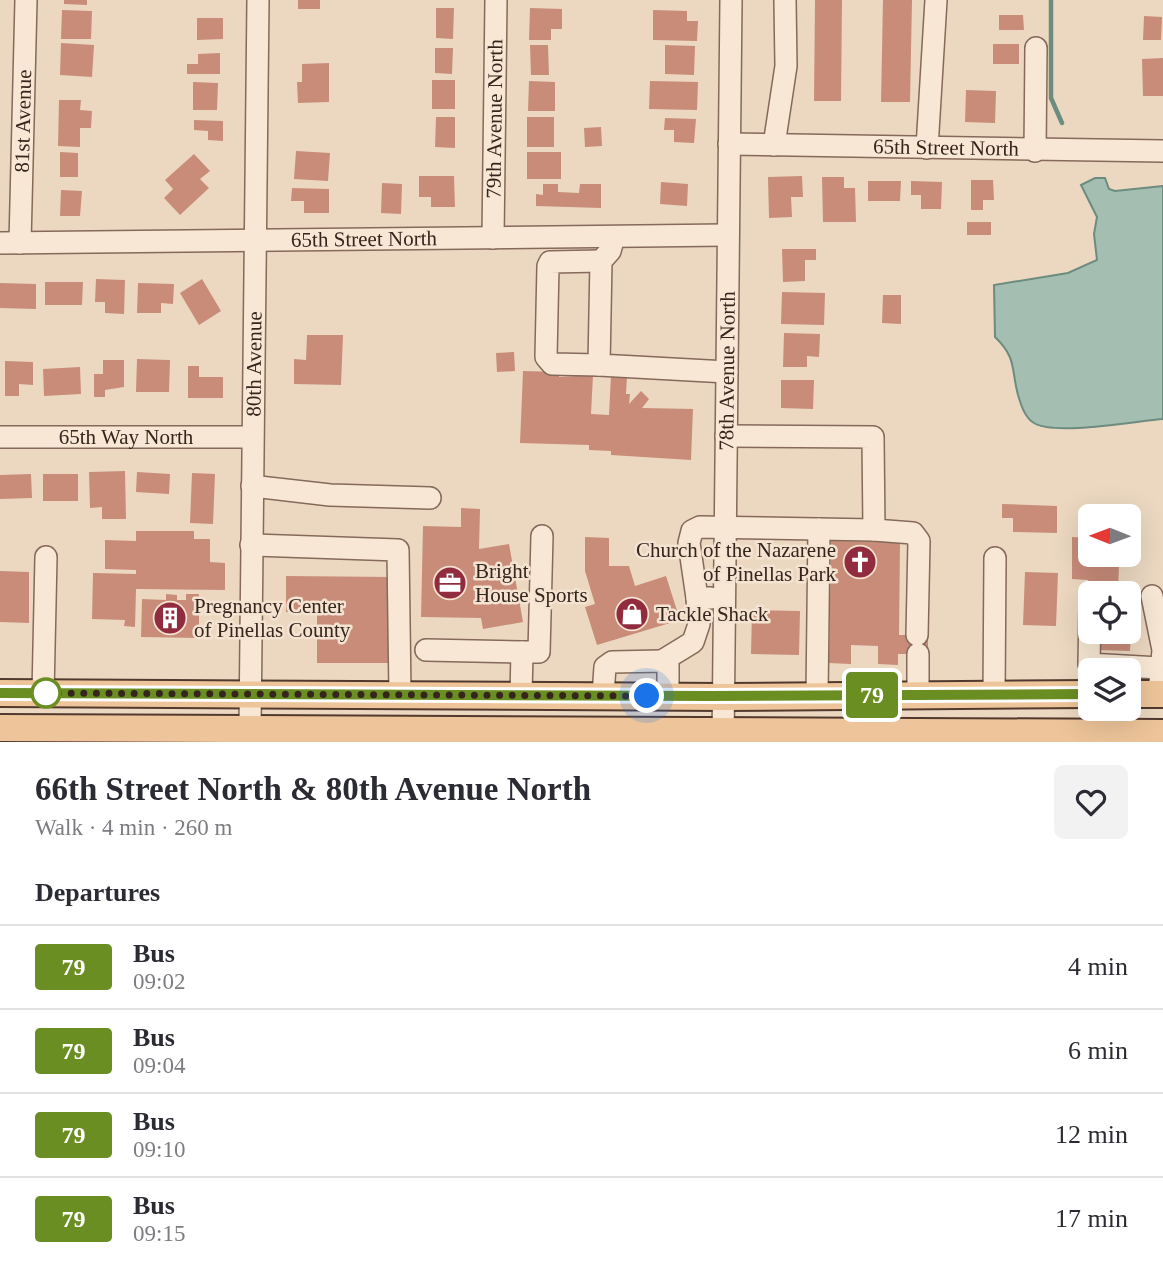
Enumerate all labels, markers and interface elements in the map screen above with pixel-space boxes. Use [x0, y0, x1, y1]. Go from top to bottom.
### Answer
street label: 79th Avenue North [481, 39, 508, 199]
street label: 81st Avenue [10, 69, 36, 173]
street label: 65th Street North [873, 134, 1020, 161]
street label: 65th Street North [291, 226, 438, 252]
street label: 78th Avenue North [714, 291, 740, 451]
street label: 80th Avenue [241, 311, 267, 417]
street label: 65th Way North [59, 425, 194, 449]
north arrow [1078, 504, 1141, 567]
map controls [1078, 504, 1141, 721]
place label: Church of the Nazarene of Pinellas Park [636, 538, 836, 586]
church icon: Church of the Nazarene of Pinellas Park [841, 543, 879, 581]
place label: Bright House Sports [475, 559, 588, 607]
office icon: Bright House Sports [431, 564, 469, 602]
button: locate [1078, 581, 1141, 644]
place label: Pregnancy Center of Pinellas County [194, 594, 351, 642]
shop icon: Tackle Shack [613, 595, 651, 633]
building icon: Pregnancy Center of Pinellas County [151, 599, 189, 637]
place label: Tackle Shack [656, 602, 769, 626]
button: layers [1078, 658, 1141, 721]
line badge: 79 [840, 672, 903, 718]
unlabelled marker [31, 678, 61, 708]
your location [629, 678, 664, 713]
text: 79 [860, 682, 884, 708]
button: heart [1054, 765, 1128, 839]
text: 66th Street North & 80th Avenue North [35, 771, 591, 807]
text: Walk · 4 min · 260 m [35, 815, 232, 840]
text: Departures [35, 878, 160, 907]
text: Bus [133, 939, 175, 968]
text: 4 min [1068, 952, 1128, 981]
text: 79 [62, 954, 86, 980]
text: 09:02 [133, 969, 185, 994]
text: Bus [133, 1023, 175, 1052]
text: 6 min [1068, 1036, 1128, 1065]
text: 79 [62, 1038, 86, 1064]
text: 09:04 [133, 1053, 185, 1078]
text: Bus [133, 1107, 175, 1136]
text: 12 min [1055, 1120, 1128, 1149]
text: 79 [62, 1122, 86, 1148]
text: 09:10 [133, 1137, 185, 1162]
text: Bus [133, 1191, 175, 1220]
text: 17 min [1055, 1204, 1128, 1233]
text: 79 [62, 1206, 86, 1232]
text: 09:15 [133, 1221, 185, 1246]

